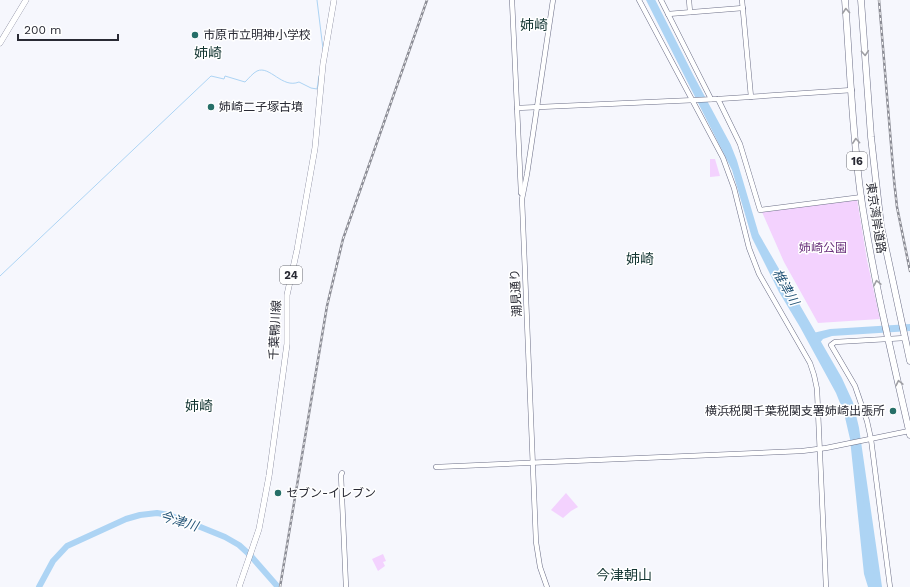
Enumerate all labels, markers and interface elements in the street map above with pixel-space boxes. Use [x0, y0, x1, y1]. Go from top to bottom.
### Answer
one-way arrow [841, 8, 850, 14]
scale bar [18, 16, 118, 42]
district label: 姉崎 [520, 17, 548, 33]
text: 200 m [24, 23, 61, 37]
place label: 市原市立明神小学校 [203, 28, 311, 42]
marker: 市原市立明神小学校 [190, 30, 200, 40]
district label: 姉崎 [194, 45, 222, 61]
one-way arrow [860, 50, 869, 56]
place label: 姉崎二子塚古墳 [219, 100, 303, 114]
marker: 姉崎二子塚古墳 [206, 102, 216, 112]
one-way arrow [851, 138, 860, 144]
road number: 16 [847, 152, 867, 170]
street label: 東京湾岸道路 [863, 181, 889, 255]
park label: 姉崎公園 [799, 241, 847, 255]
district label: 姉崎 [626, 251, 654, 267]
road number: 24 [280, 266, 302, 284]
water label: 椎津川 [770, 266, 803, 309]
street label: 潮見通り [508, 269, 524, 317]
one-way arrow [873, 280, 881, 286]
street label: 千葉鴨川線 [266, 300, 284, 360]
one-way arrow [895, 380, 903, 386]
district label: 姉崎 [185, 398, 213, 414]
place label: 横浜税関千葉税関支署姉崎出張所 [705, 404, 885, 418]
marker: 横浜税関千葉税関支署姉崎出張所 [888, 406, 898, 416]
place label: セブン-イレブン [286, 486, 376, 500]
marker: セブン-イレブン [273, 488, 283, 498]
water label: 今津川 [158, 508, 202, 534]
district label: 今津朝山 [596, 567, 652, 583]

